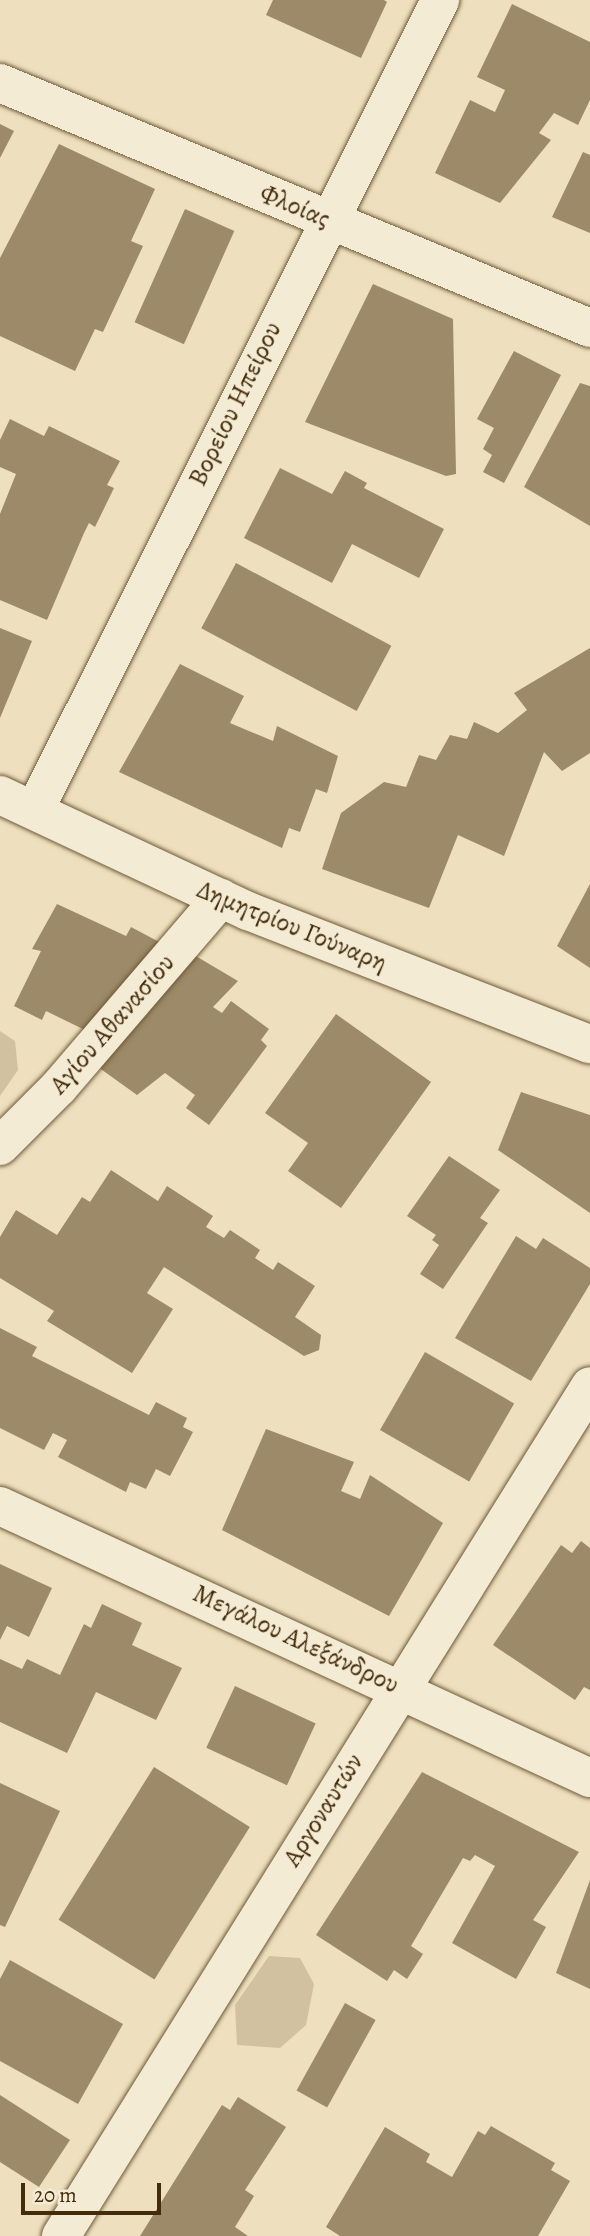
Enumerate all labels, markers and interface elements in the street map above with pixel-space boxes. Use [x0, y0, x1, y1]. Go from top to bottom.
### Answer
street label: Φλοίας [255, 177, 335, 235]
street label: Βορείου Ηπείρου [182, 317, 288, 491]
street label: Δημητρίου Γούναρη [193, 874, 391, 978]
street label: Αγίου Αθανασίου [43, 948, 181, 1100]
street label: Μεγάλου Αλεξάνδρου [188, 1578, 404, 1700]
street label: Αργοναυτών [276, 1748, 370, 1872]
scale bar [24, 2170, 164, 2214]
text: 20 m [34, 2181, 77, 2209]

